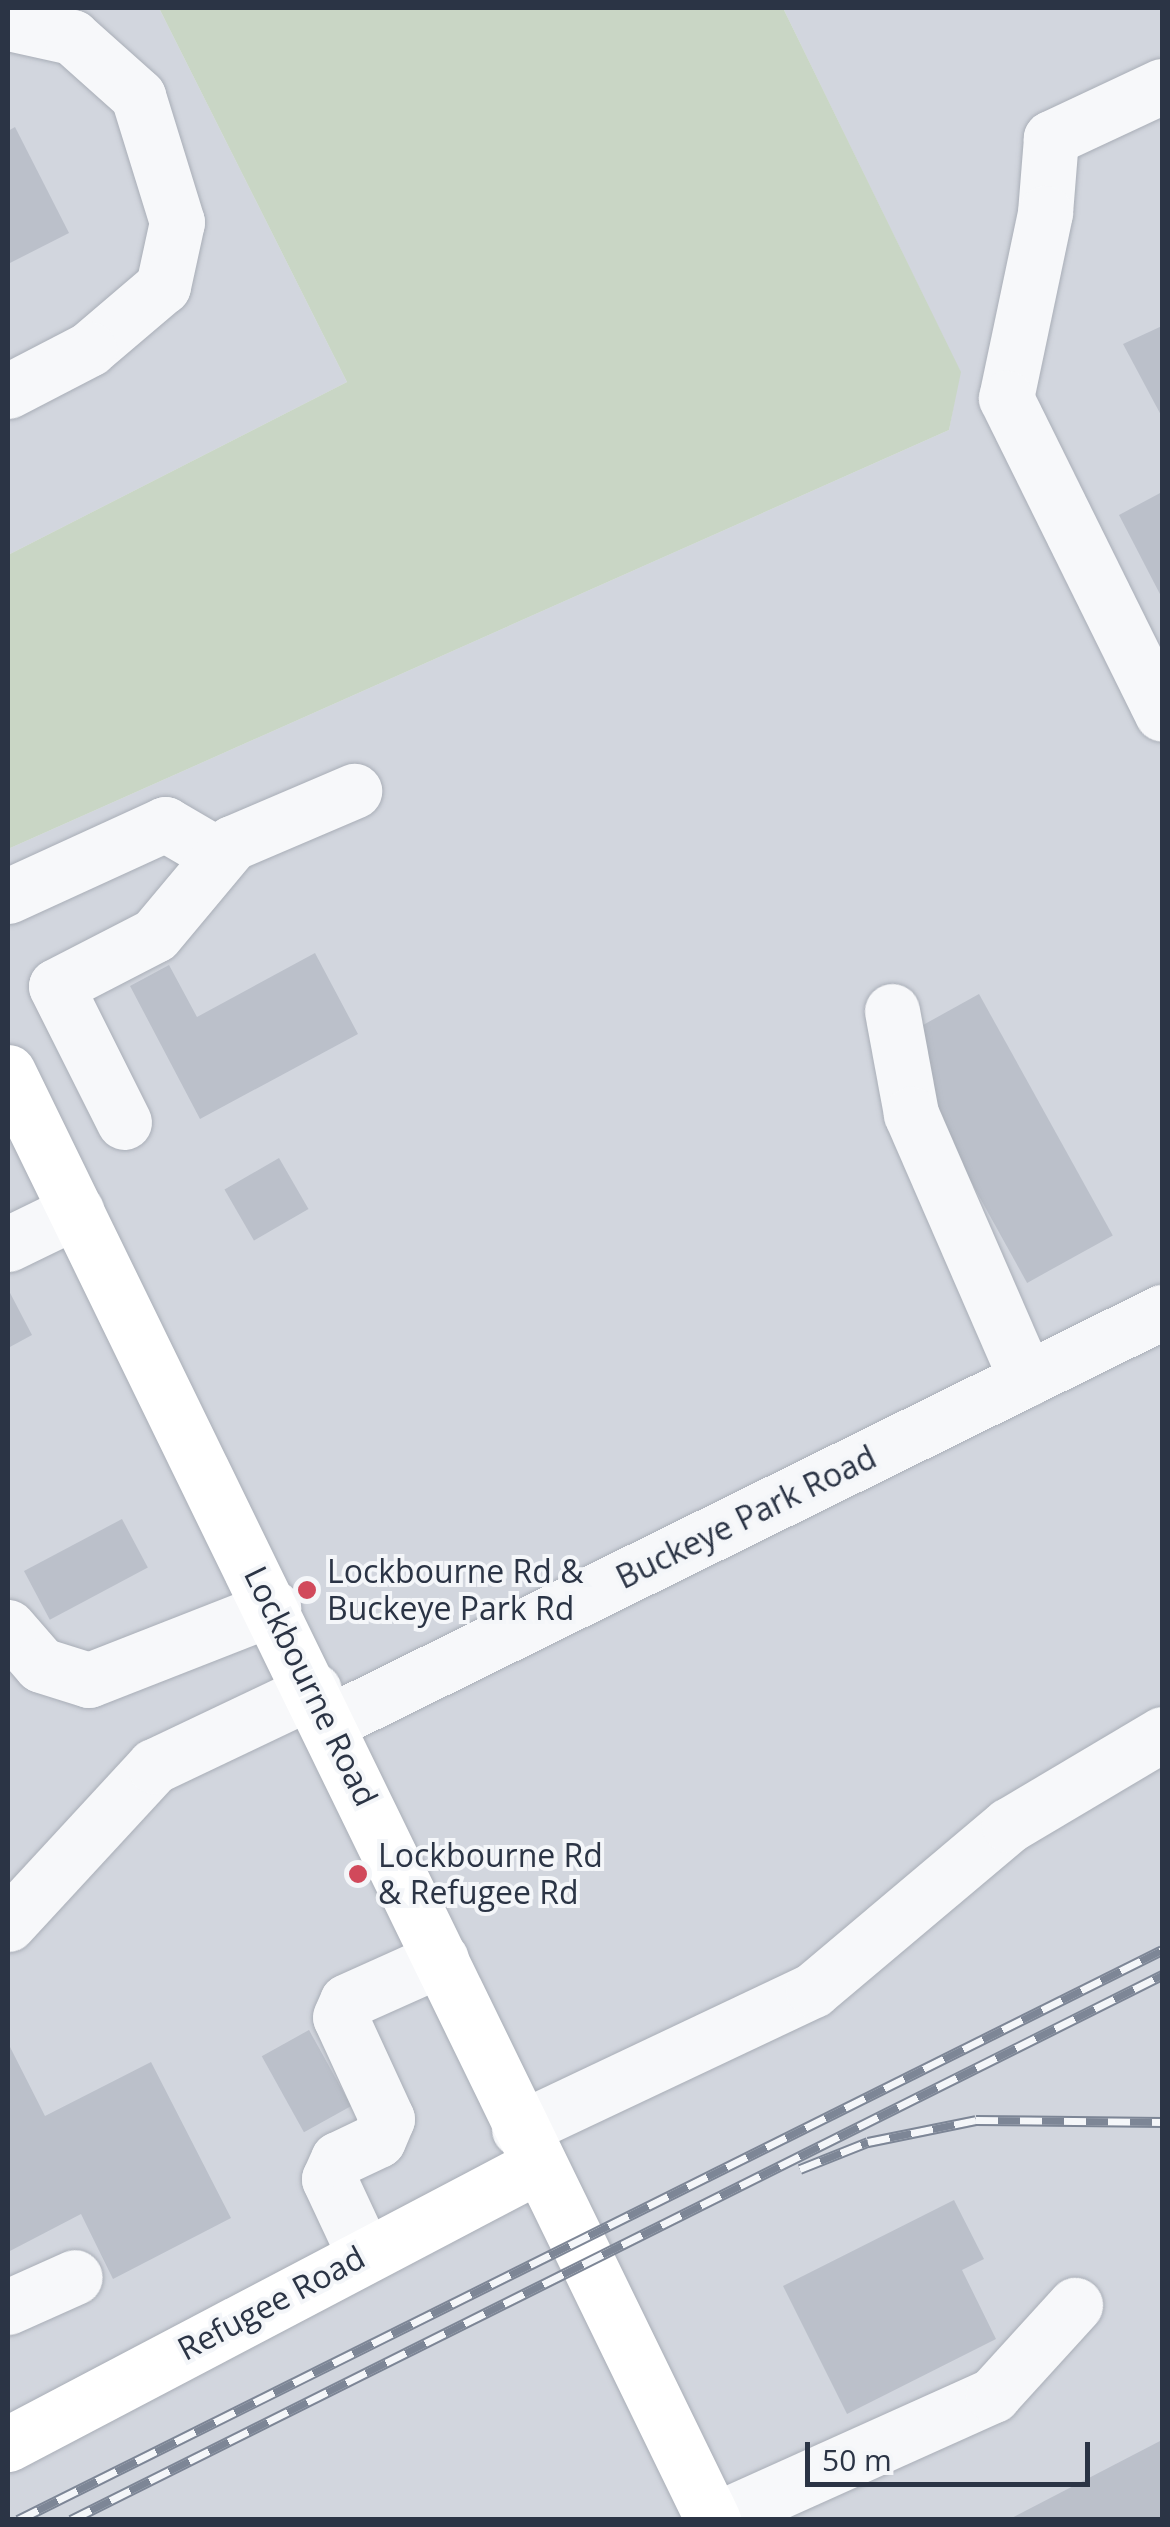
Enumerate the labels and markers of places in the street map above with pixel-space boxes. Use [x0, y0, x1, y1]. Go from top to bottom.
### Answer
place label: Lockbourne Rd & Buckeye Park Rd [327, 1553, 583, 1628]
marker: Lockbourne Rd & Buckeye Park Rd [296, 1579, 318, 1601]
place label: Lockbourne Rd & Refugee Rd [378, 1837, 603, 1912]
marker: Lockbourne Rd & Refugee Rd [347, 1863, 369, 1885]

